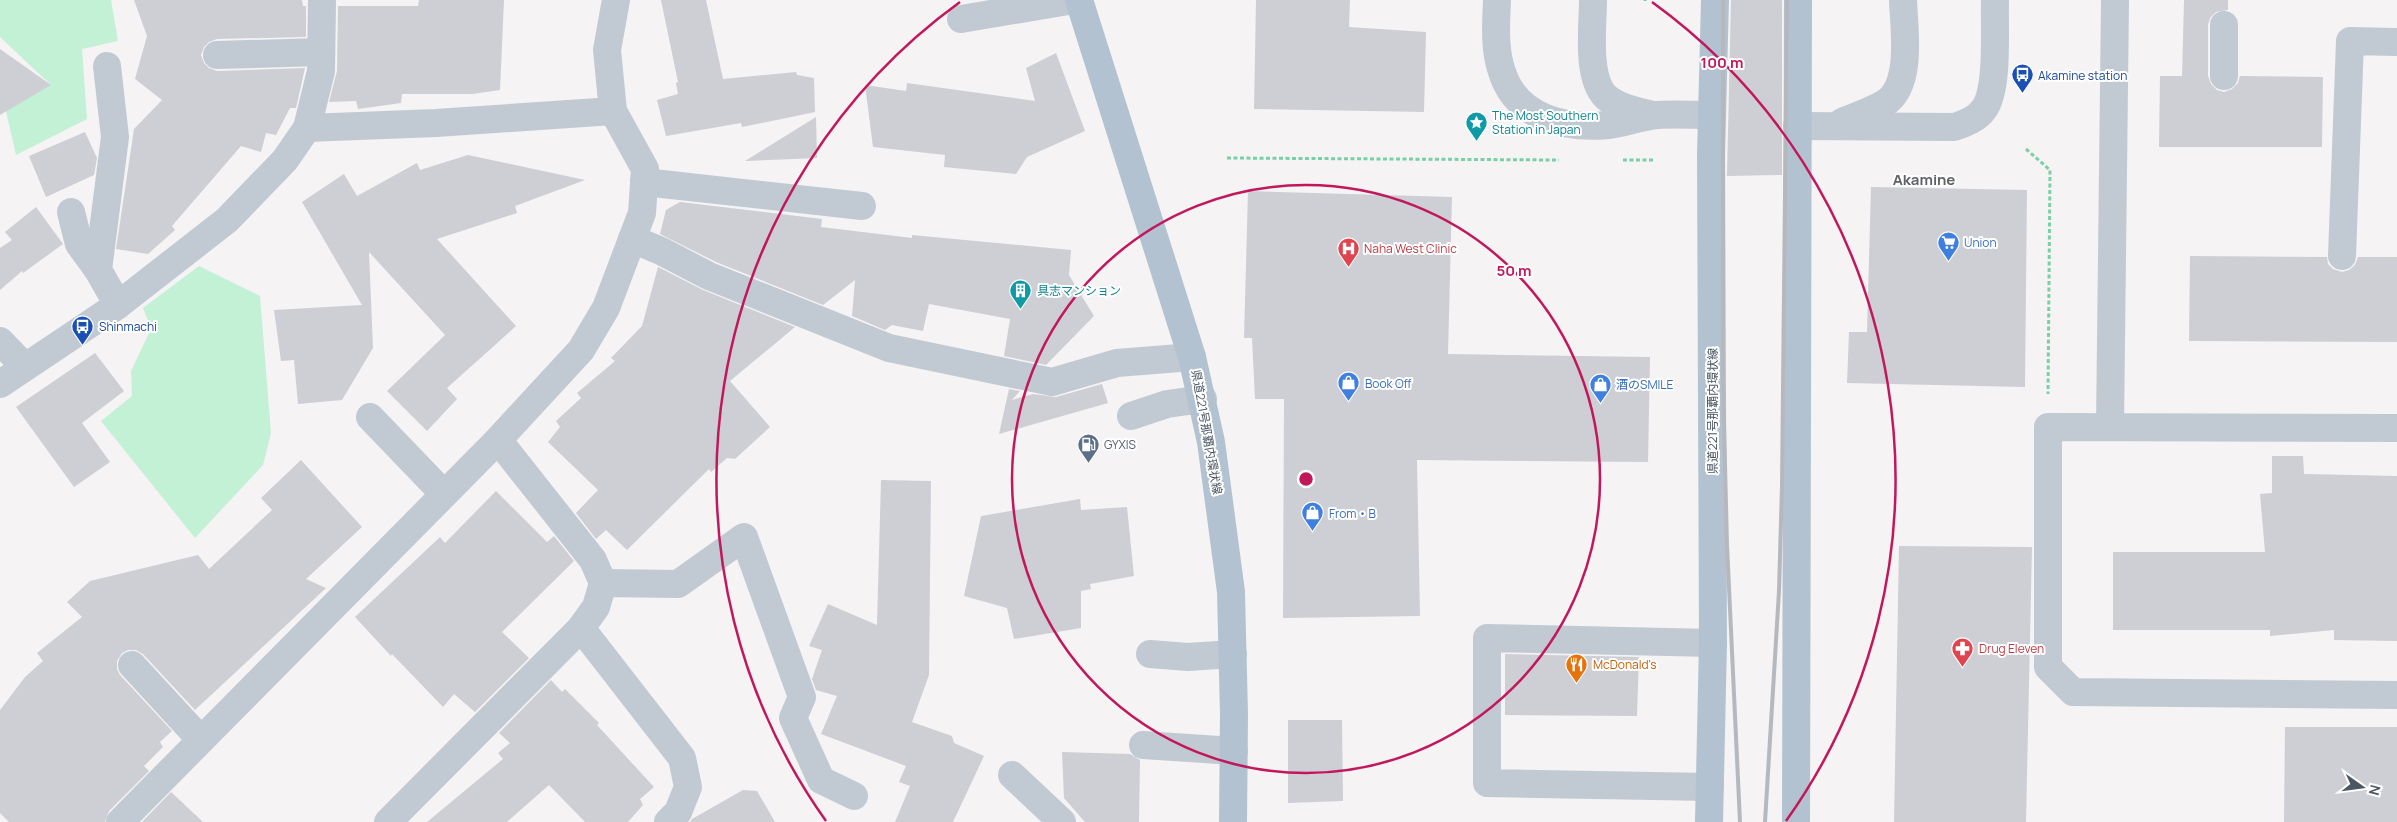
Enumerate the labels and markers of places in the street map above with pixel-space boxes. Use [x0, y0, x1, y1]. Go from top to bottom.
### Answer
bus stop icon: Akamine station [2010, 63, 2034, 94]
place label: Akamine station [2038, 67, 2127, 84]
place label: The Most Southern Station in Japan [1492, 107, 1598, 138]
place icon: The Most Southern Station in Japan [1464, 110, 1488, 141]
supermarket icon: Union [1936, 230, 1960, 261]
place label: Union [1964, 234, 1997, 251]
hospital icon: Naha West Clinic [1336, 236, 1360, 267]
place label: Naha West Clinic [1364, 240, 1457, 257]
building icon: 具志マンション [1009, 278, 1033, 309]
place label: 具志マンション [1037, 282, 1121, 299]
bus stop icon: Shinmachi [71, 314, 95, 345]
place label: Shinmachi [99, 318, 157, 335]
shop icon: Book Off [1337, 371, 1361, 402]
shop icon: 酒のSMILE [1588, 372, 1612, 403]
place label: Book Off [1365, 375, 1412, 392]
place label: 酒のSMILE [1616, 376, 1673, 393]
fuel station icon: GYXIS [1076, 432, 1100, 463]
place label: GYXIS [1104, 436, 1136, 453]
centre of rings [1297, 470, 1315, 488]
shop icon: From・B [1301, 501, 1325, 532]
place label: From・B [1329, 505, 1376, 522]
pharmacy icon: Drug Eleven [1951, 636, 1975, 667]
place label: Drug Eleven [1979, 640, 2044, 657]
restaurant icon: McDonald's [1565, 652, 1589, 683]
place label: McDonald's [1593, 656, 1657, 673]

